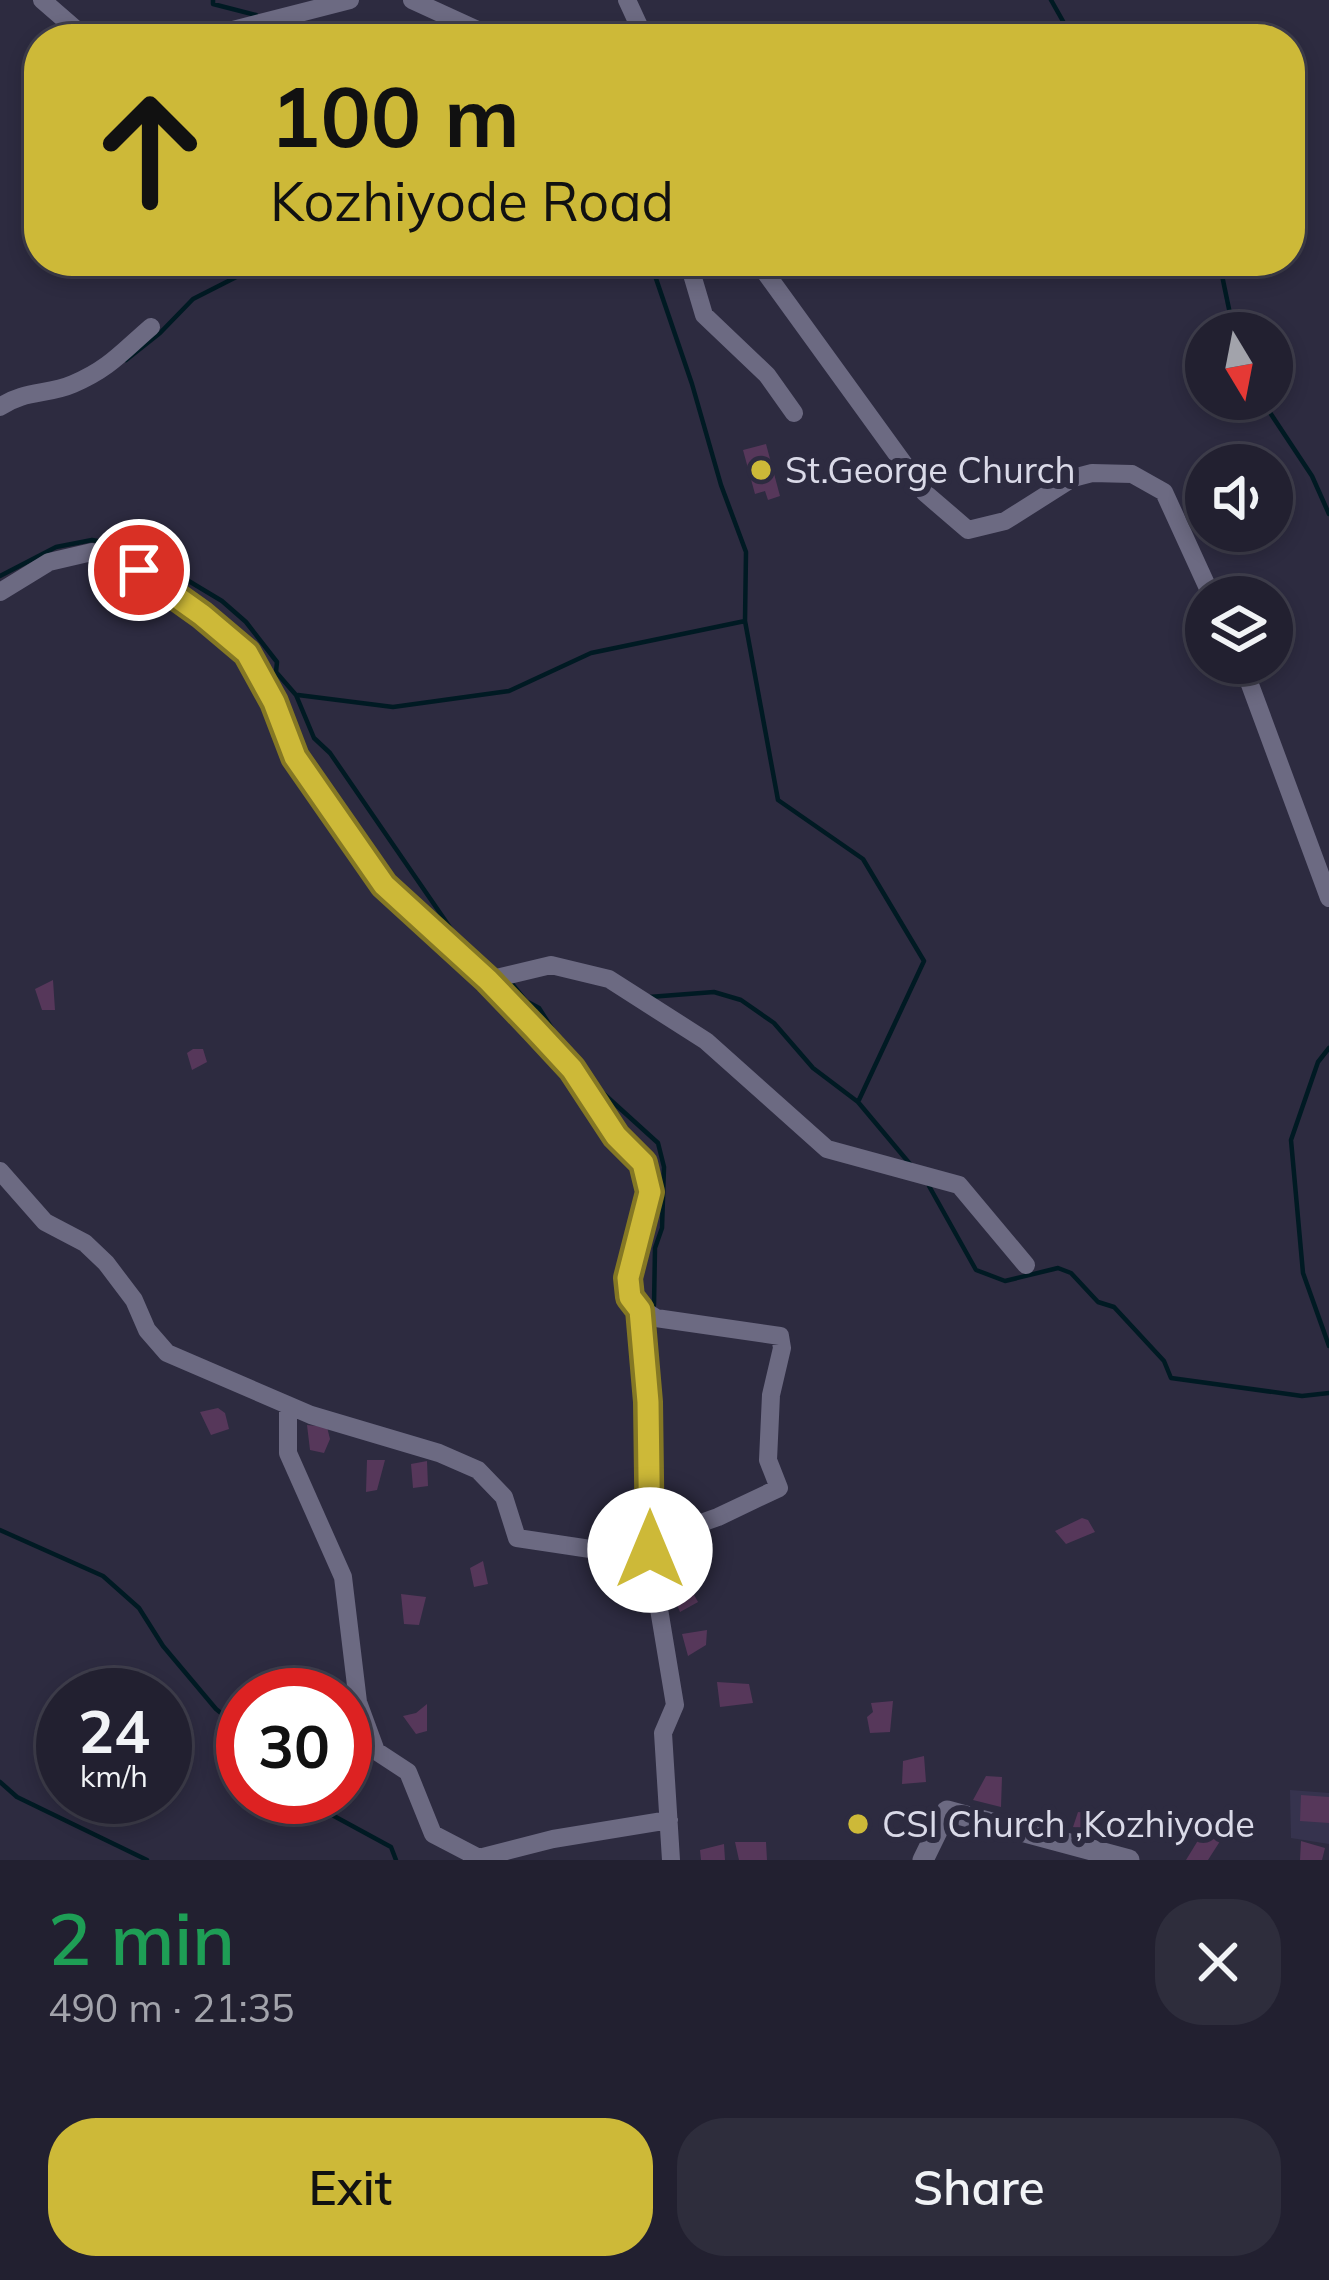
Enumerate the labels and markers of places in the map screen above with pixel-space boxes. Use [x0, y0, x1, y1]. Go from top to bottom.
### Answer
place label: St.George Church [785, 447, 1076, 492]
marker: St.George Church [748, 457, 774, 483]
pin [88, 519, 190, 621]
place label: CSI Church ,Kozhiyode [882, 1801, 1255, 1846]
marker: CSI Church ,Kozhiyode [845, 1811, 871, 1837]

